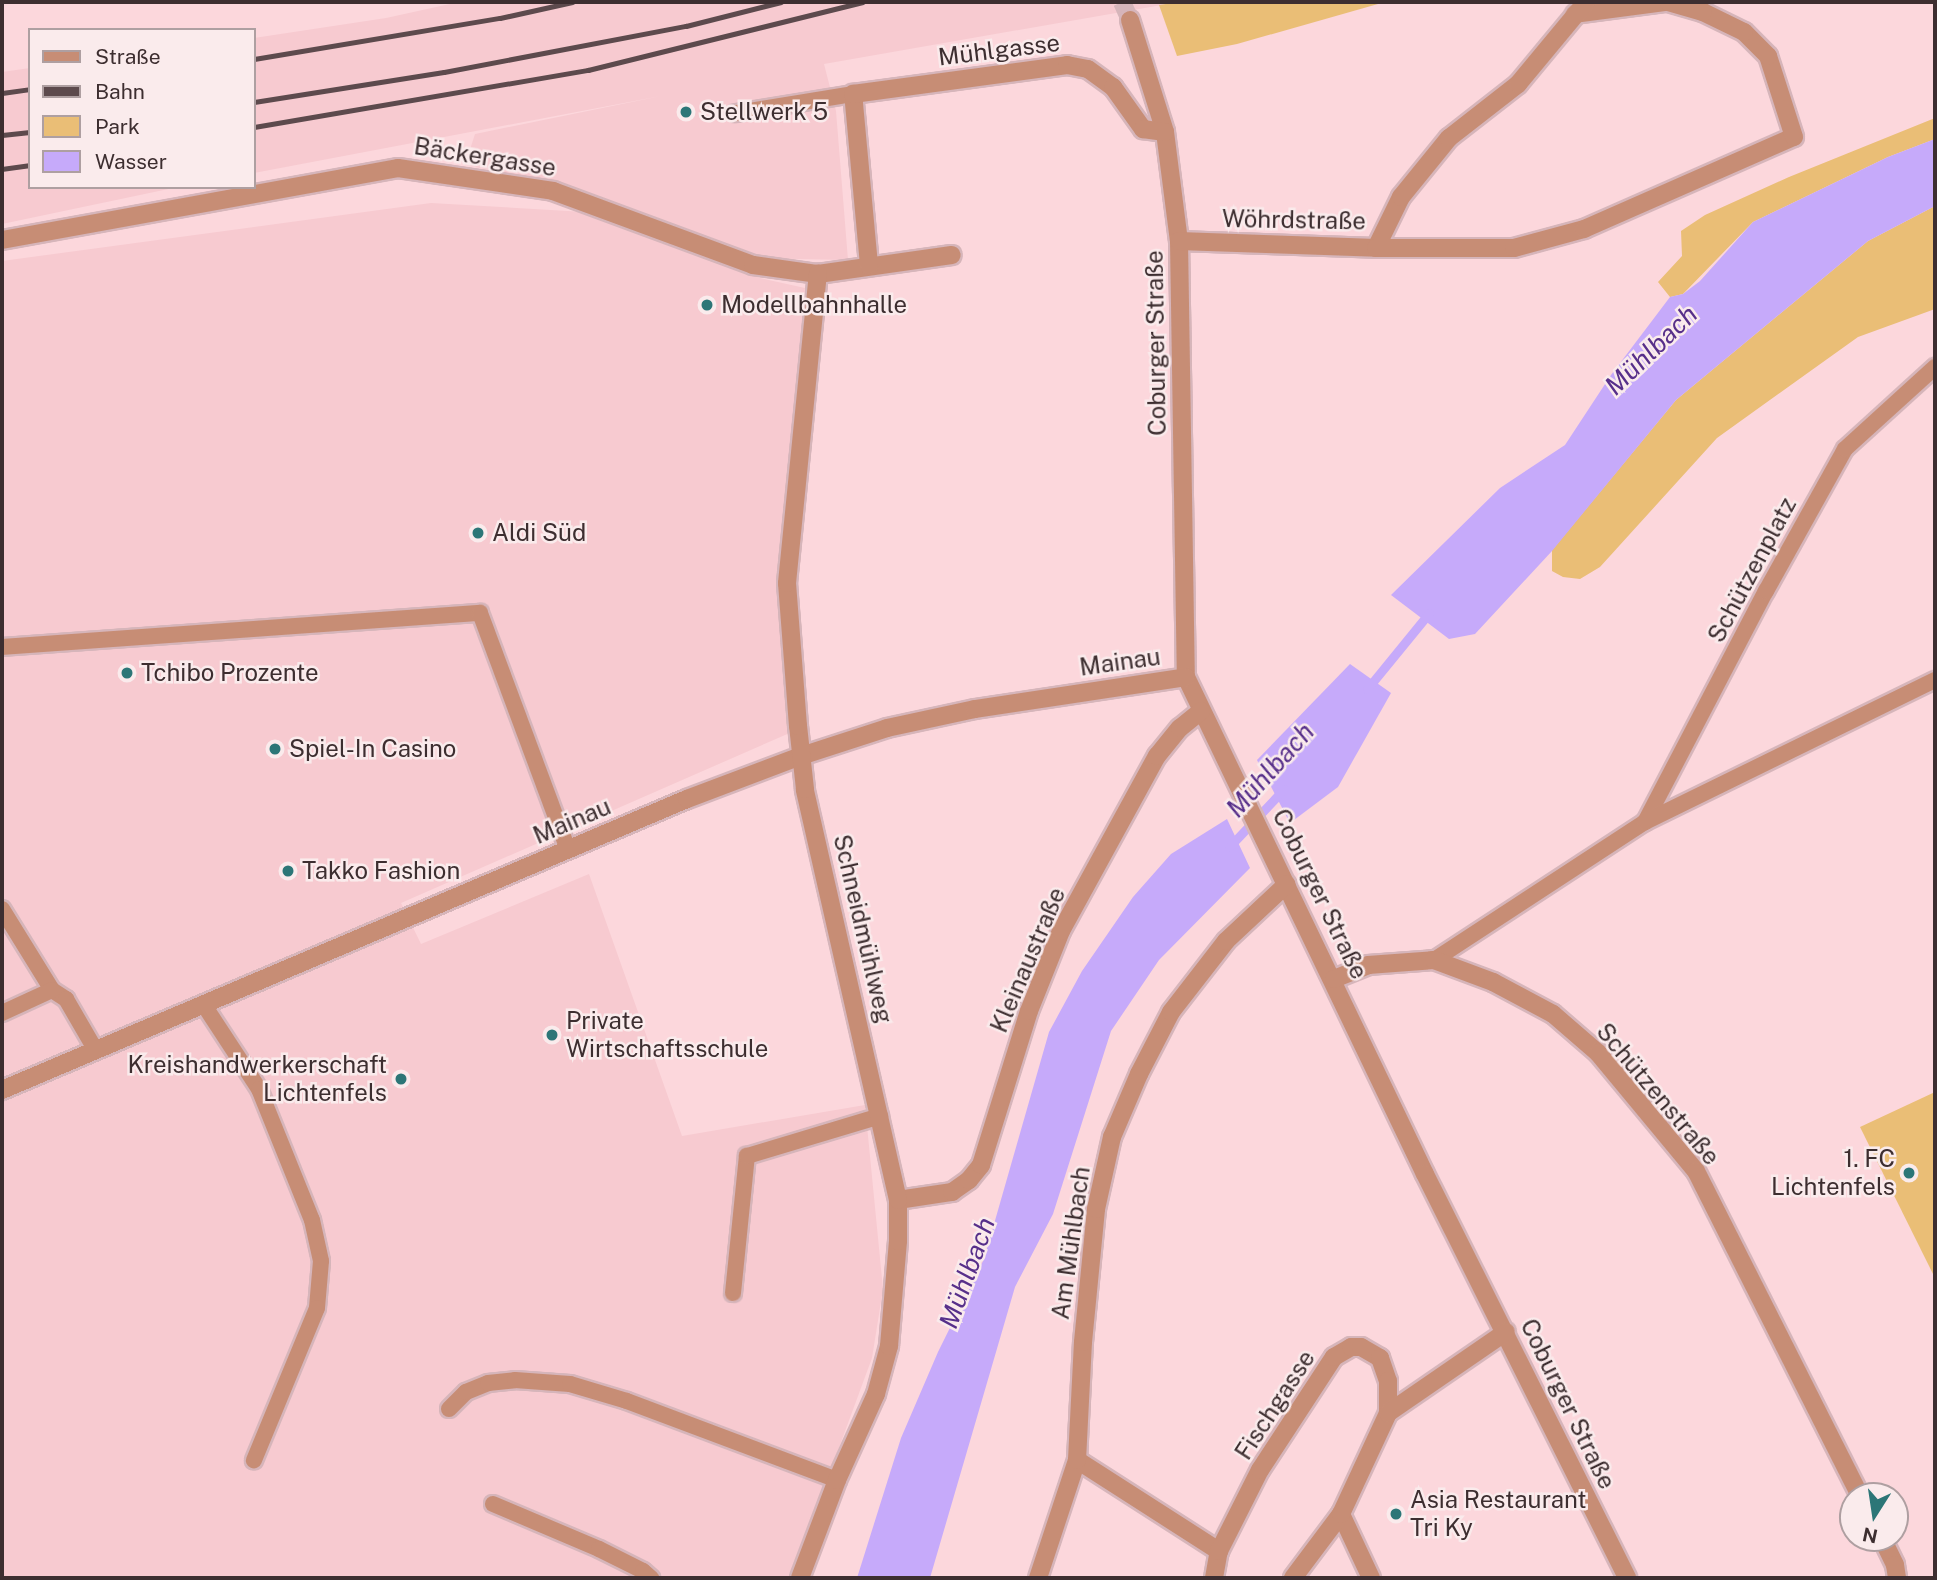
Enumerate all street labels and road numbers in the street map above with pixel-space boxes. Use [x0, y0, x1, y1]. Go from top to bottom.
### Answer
street label: Mühlgasse [937, 28, 1061, 72]
street label: Bäckergasse [412, 132, 558, 182]
street label: Wöhrdstraße [1222, 204, 1366, 236]
street label: Coburger Straße [1140, 250, 1172, 436]
street label: Schützenplatz [1702, 493, 1802, 647]
street label: Mainau [1078, 642, 1162, 682]
street label: Mainau [529, 792, 615, 850]
street label: Coburger Straße [1266, 804, 1374, 984]
street label: Schneidmühlweg [827, 832, 899, 1026]
street label: Kleinaustraße [984, 883, 1072, 1037]
street label: Schützenstraße [1590, 1017, 1726, 1171]
street label: Am Mühlbach [1046, 1165, 1096, 1321]
street label: Coburger Straße [1514, 1314, 1622, 1494]
street label: Fischgasse [1229, 1345, 1321, 1465]

